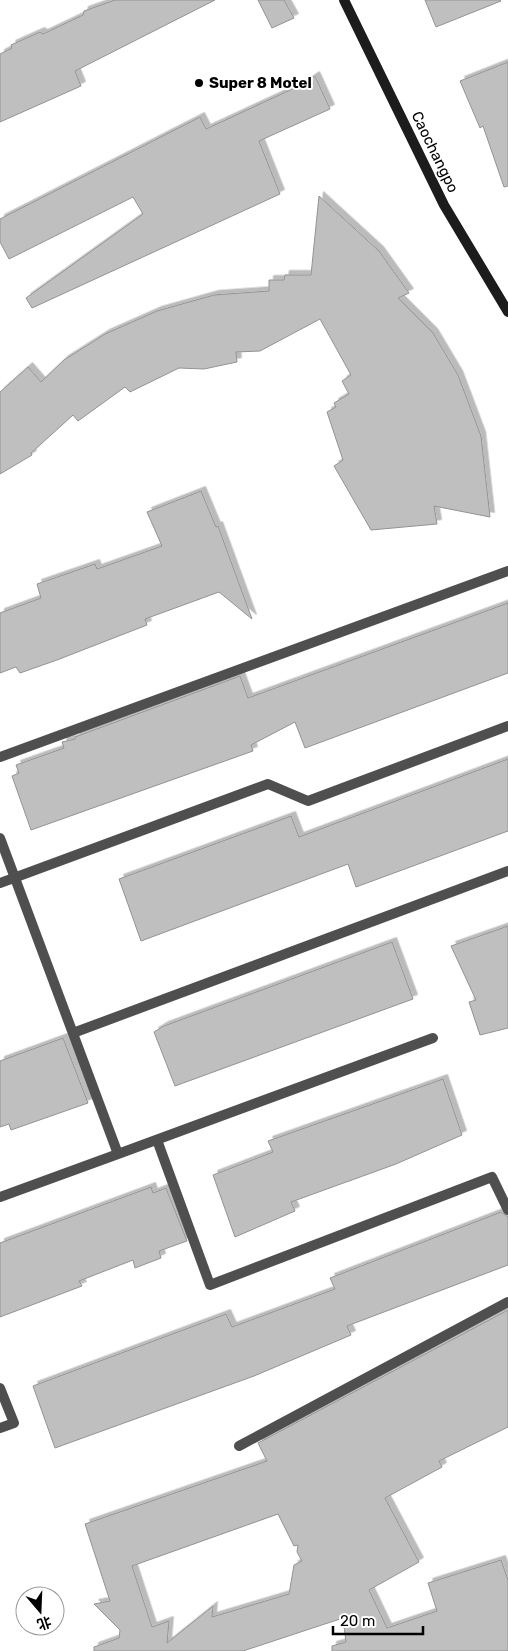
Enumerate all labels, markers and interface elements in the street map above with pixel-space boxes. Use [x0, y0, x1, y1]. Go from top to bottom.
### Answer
place label: Super 8 Motel [209, 74, 312, 92]
marker: Super 8 Motel [193, 77, 205, 89]
street label: Caochangpo [408, 108, 462, 196]
north arrow [15, 1586, 65, 1636]
scale bar [333, 1604, 423, 1636]
text: 20 m [340, 1612, 375, 1630]
text: 北 [35, 1613, 53, 1633]

